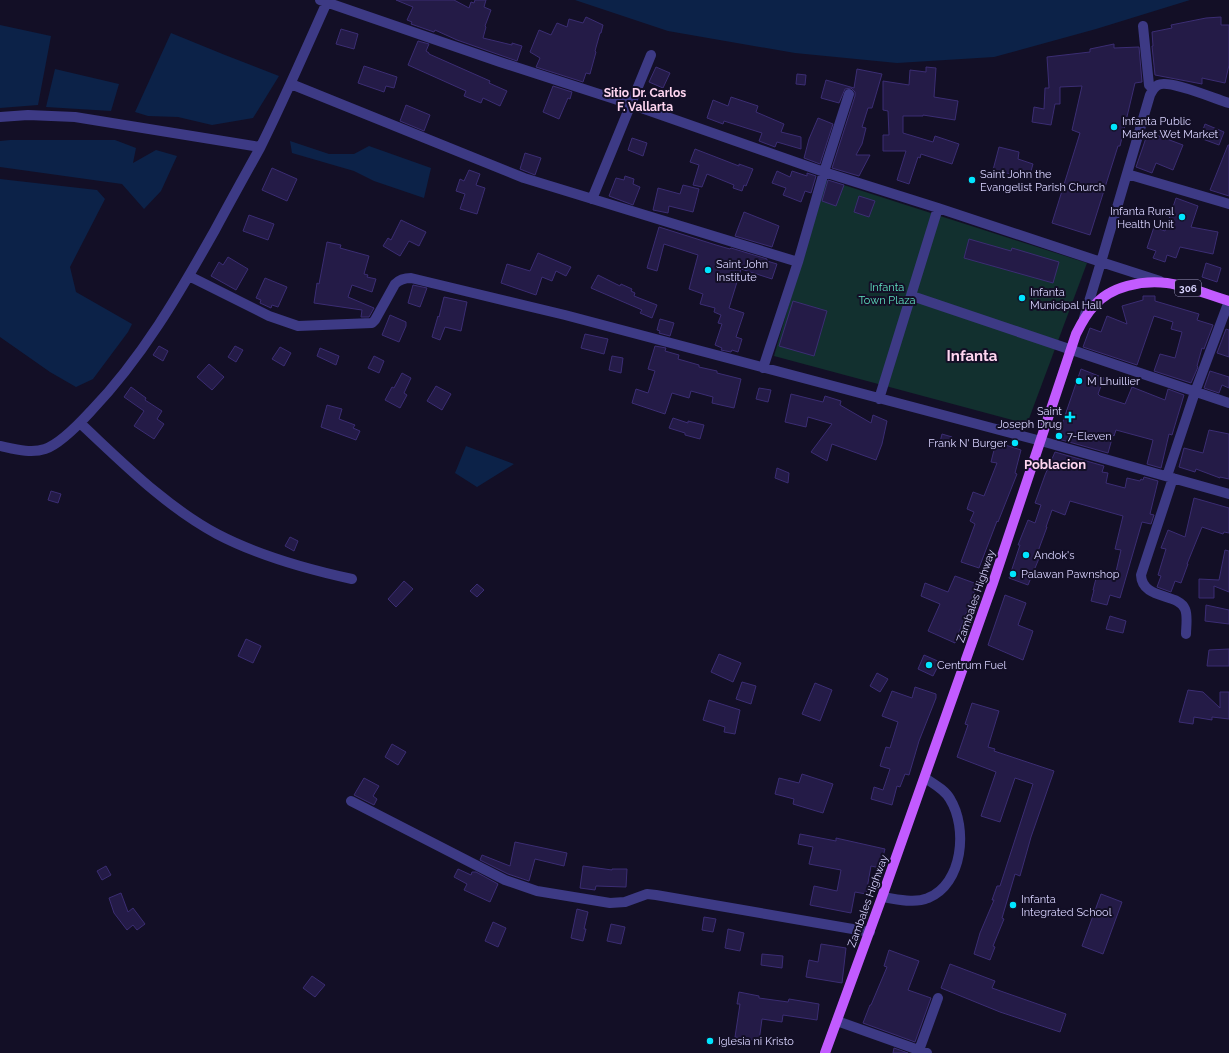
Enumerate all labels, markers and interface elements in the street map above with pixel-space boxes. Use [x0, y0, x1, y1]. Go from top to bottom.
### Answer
district label: Sitio Dr. Carlos F. Vallarta [604, 86, 686, 114]
place label: Infanta Public Market Wet Market [1122, 115, 1219, 141]
marker: Infanta Public Market Wet Market [1109, 122, 1119, 132]
place label: Saint John the Evangelist Parish Church [980, 168, 1105, 194]
marker: Saint John the Evangelist Parish Church [967, 175, 977, 185]
place label: Infanta Rural Health Unit [1110, 205, 1174, 231]
marker: Infanta Rural Health Unit [1177, 212, 1187, 222]
place label: Saint John Institute [716, 258, 768, 284]
marker: Saint John Institute [703, 265, 713, 275]
road number: 306 [1175, 280, 1201, 296]
park label: Infanta Town Plaza [858, 281, 916, 307]
place label: Infanta Municipal Hall [1030, 286, 1102, 312]
marker: Infanta Municipal Hall [1017, 293, 1027, 303]
district label: Infanta [947, 347, 998, 365]
place label: M Lhuillier [1087, 375, 1140, 388]
marker: M Lhuillier [1074, 376, 1084, 386]
place label: Saint Joseph Drug [997, 405, 1062, 431]
marker: Saint Joseph Drug [1065, 412, 1075, 422]
place label: 7-Eleven [1067, 430, 1112, 443]
marker: 7-Eleven [1054, 431, 1064, 441]
place label: Frank N' Burger [928, 437, 1007, 450]
marker: Frank N' Burger [1010, 438, 1020, 448]
district label: Poblacion [1024, 457, 1086, 472]
street label: Zambales Highway [954, 548, 998, 644]
place label: Andok's [1034, 549, 1074, 562]
marker: Andok's [1021, 550, 1031, 560]
place label: Palawan Pawnshop [1021, 568, 1120, 581]
marker: Palawan Pawnshop [1008, 569, 1018, 579]
place label: Centrum Fuel [937, 659, 1006, 672]
marker: Centrum Fuel [924, 660, 934, 670]
street label: Zambales Highway [845, 853, 891, 949]
place label: Infanta Integrated School [1021, 893, 1112, 919]
marker: Infanta Integrated School [1008, 900, 1018, 910]
place label: Iglesia ni Kristo [718, 1035, 794, 1048]
marker: Iglesia ni Kristo [705, 1036, 715, 1046]

